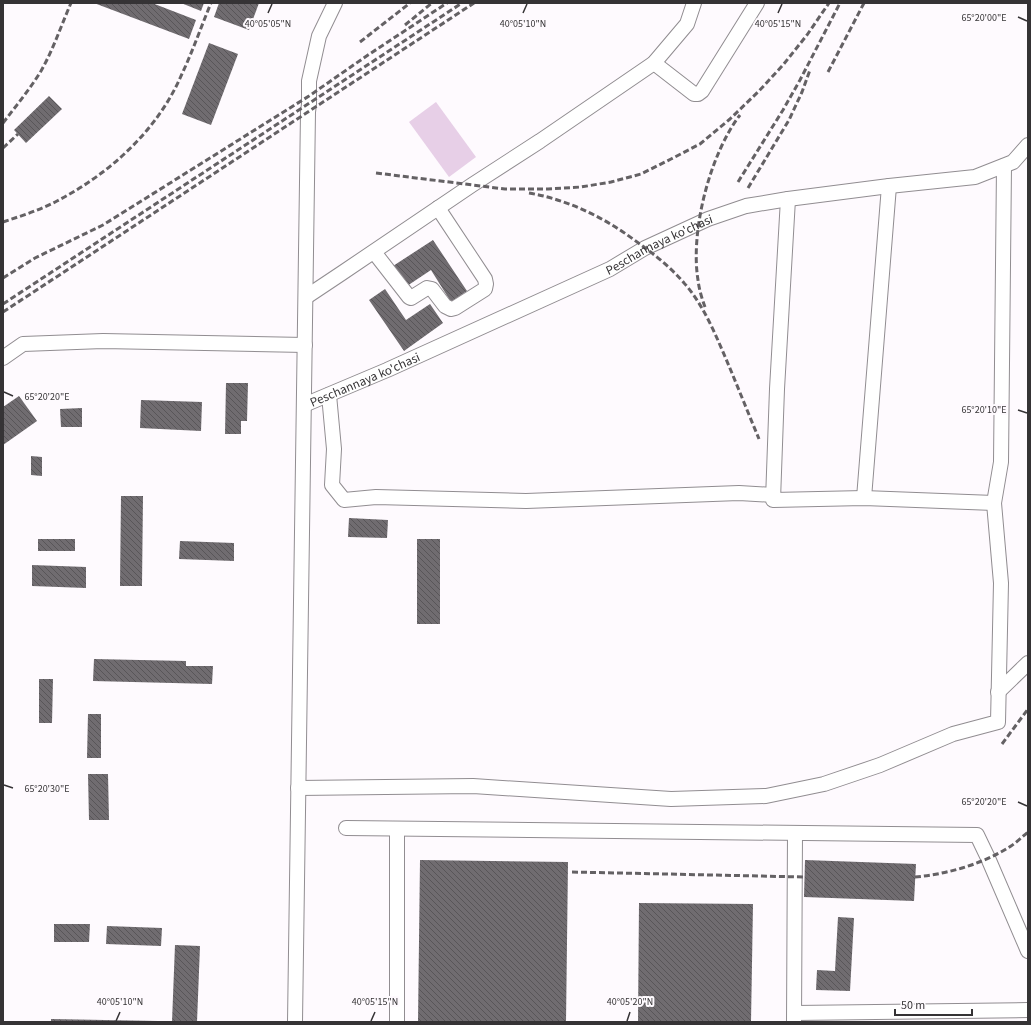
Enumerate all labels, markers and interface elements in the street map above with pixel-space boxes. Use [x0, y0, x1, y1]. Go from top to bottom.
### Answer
text: 65°20'00"E [961, 11, 1007, 25]
text: 40°05'05"N [245, 17, 291, 31]
text: 40°05'10"N [500, 17, 546, 31]
text: 40°05'15"N [755, 17, 801, 31]
street label: Peschannaya ko'chasi [603, 210, 715, 280]
street label: Peschannaya ko'chasi [307, 348, 423, 412]
text: 65°20'20"E [24, 390, 70, 404]
text: 65°20'10"E [961, 403, 1007, 417]
text: 65°20'30"E [24, 782, 70, 796]
text: 65°20'20"E [961, 795, 1007, 809]
scale bar [895, 991, 972, 1017]
text: 40°05'10"N [97, 995, 143, 1009]
text: 40°05'15"N [352, 995, 398, 1009]
text: 40°05'20"N [607, 995, 653, 1009]
text: 50 m [901, 997, 925, 1014]

